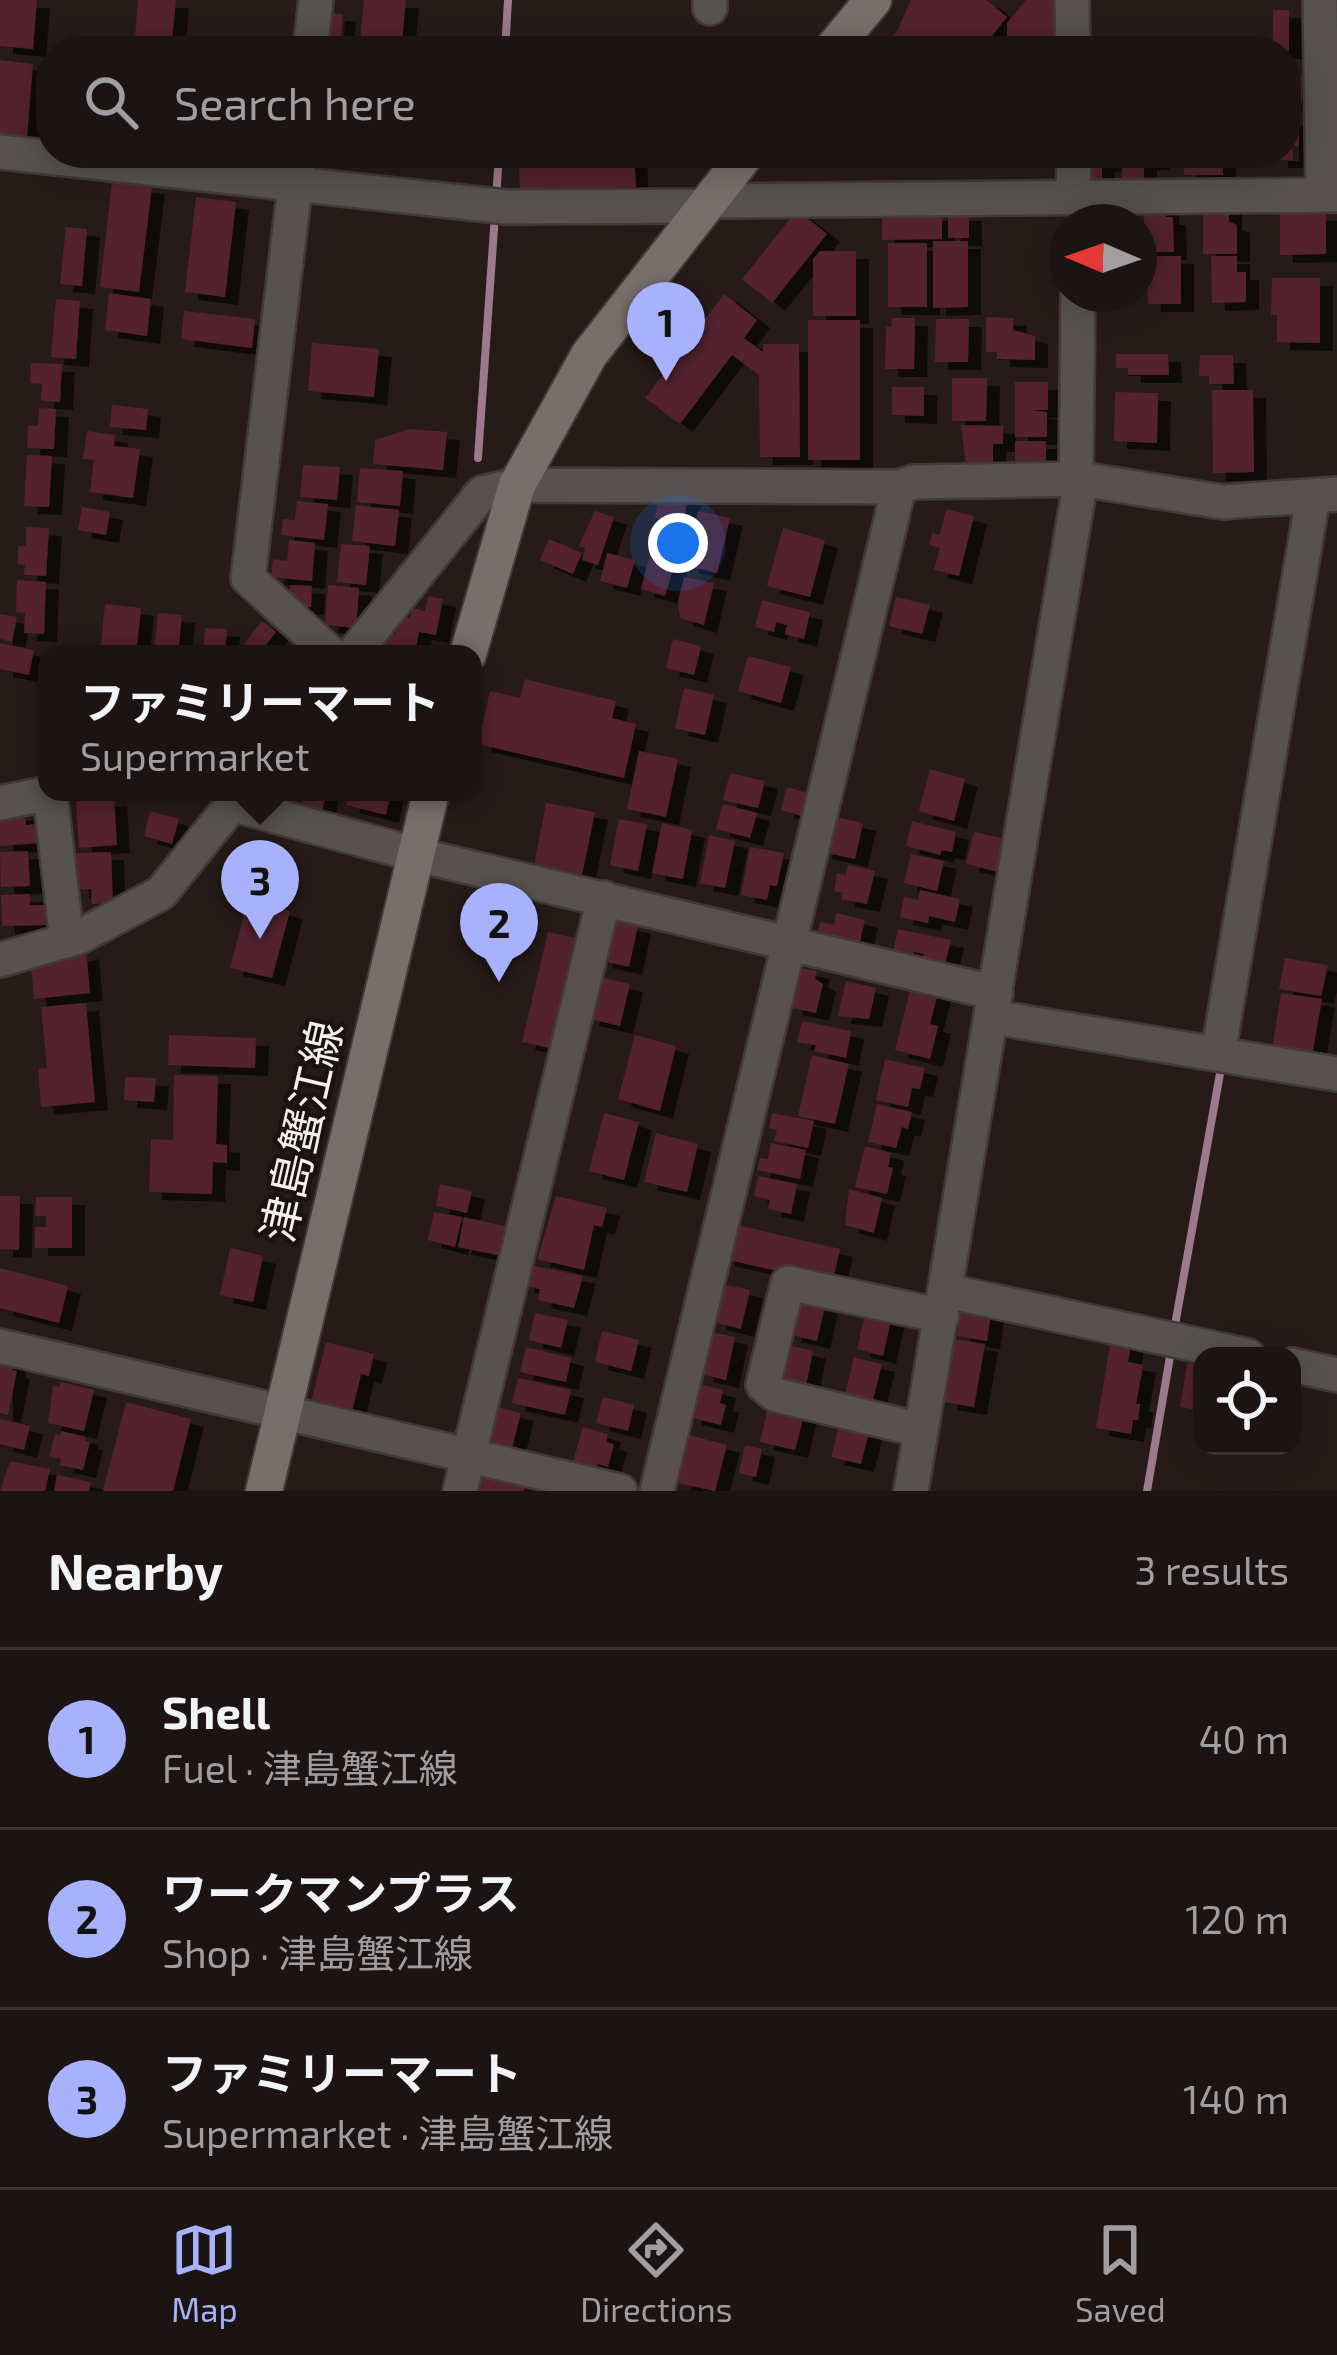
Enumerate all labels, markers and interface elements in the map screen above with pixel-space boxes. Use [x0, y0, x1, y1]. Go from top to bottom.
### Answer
search box [36, 36, 1301, 168]
icon: search [78, 69, 144, 135]
text: Search here [174, 75, 416, 129]
north arrow [1049, 204, 1157, 312]
pin: 1 [627, 282, 705, 381]
your location [648, 513, 708, 573]
popup [38, 645, 482, 801]
text: ファミリーマート [80, 674, 440, 728]
text: Supermarket [80, 732, 310, 779]
pin: 3 [221, 840, 299, 939]
pin: 2 [460, 883, 538, 982]
street label: 津島蟹江線 [248, 1015, 352, 1247]
map controls [1193, 1347, 1301, 1455]
button: locate [1193, 1347, 1301, 1455]
text: Nearby [48, 1539, 223, 1600]
text: 3 results [1135, 1546, 1289, 1593]
text: Shell [162, 1684, 270, 1738]
text: 1 [79, 1715, 95, 1762]
text: 40 m [1199, 1715, 1289, 1762]
text: Fuel · 津島蟹江線 [162, 1744, 458, 1791]
text: ワークマンプラス [162, 1865, 520, 1919]
text: 2 [76, 1895, 98, 1942]
text: 120 m [1185, 1895, 1289, 1942]
text: Shop · 津島蟹江線 [162, 1929, 473, 1976]
text: ファミリーマート [162, 2045, 522, 2099]
text: 3 [76, 2075, 98, 2122]
text: 140 m [1183, 2075, 1289, 2122]
text: Supermarket · 津島蟹江線 [162, 2109, 613, 2156]
tab: Map [171, 2217, 238, 2329]
tab: Directions [580, 2217, 732, 2329]
tab: Saved [1075, 2217, 1166, 2329]

